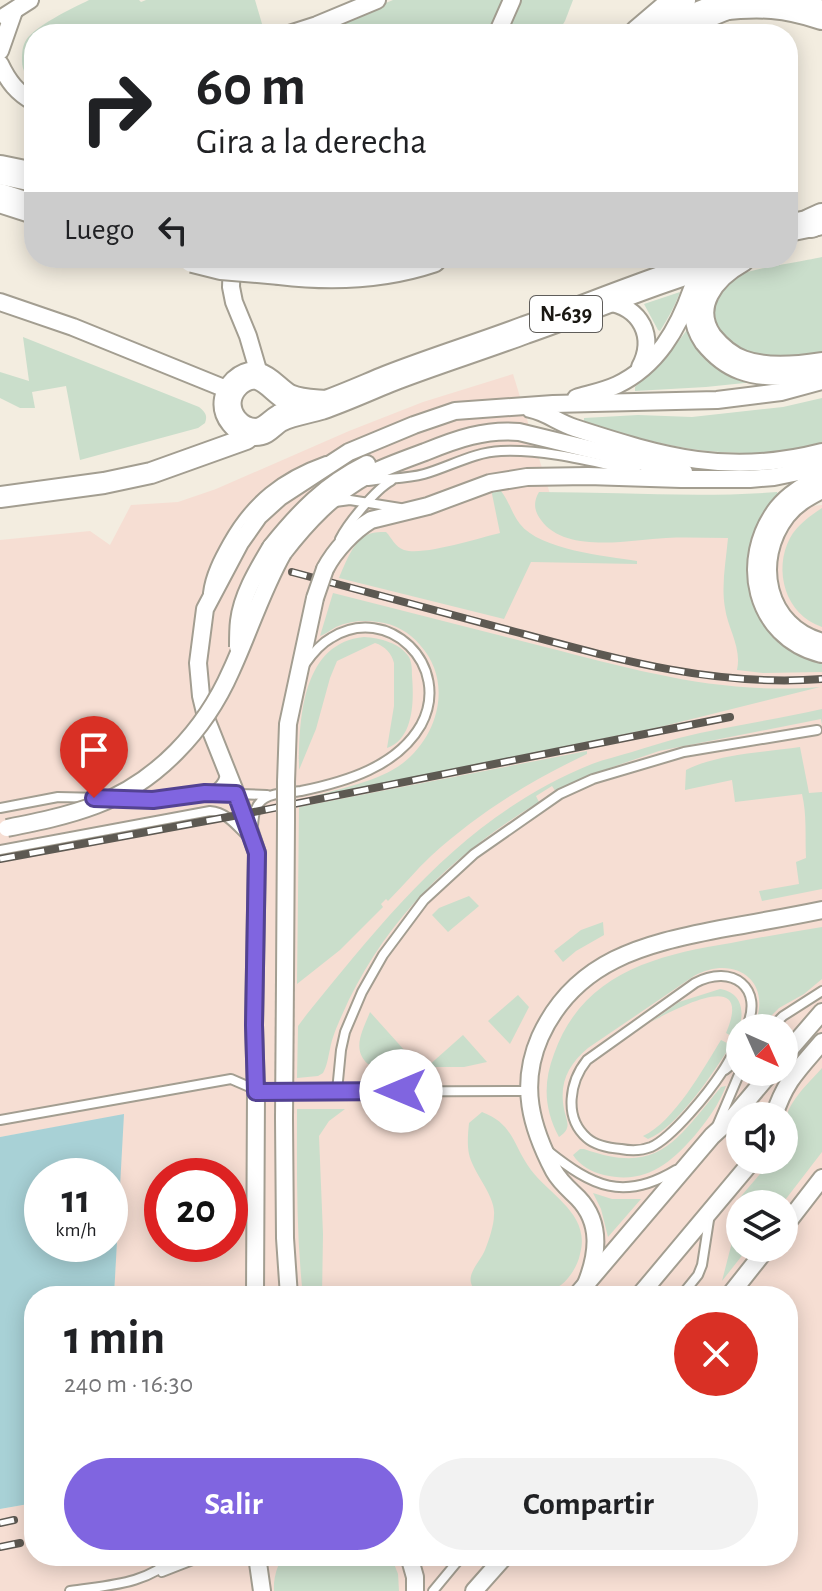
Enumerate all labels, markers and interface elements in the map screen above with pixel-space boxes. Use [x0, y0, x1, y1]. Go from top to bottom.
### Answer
icon: right [64, 56, 168, 160]
text: 60 m [196, 59, 306, 115]
text: Gira a la derecha [196, 124, 427, 160]
icon: left [151, 208, 195, 252]
text: Luego [64, 215, 135, 245]
road number: N-639 [530, 296, 602, 332]
pin [60, 716, 128, 798]
icon: arrive [72, 728, 116, 772]
north arrow [726, 1014, 798, 1086]
map controls [726, 1014, 798, 1262]
position arrow [359, 1049, 443, 1133]
button: sound [726, 1102, 798, 1174]
speed limit sign: 20 [144, 1158, 248, 1262]
text: 11 [62, 1180, 90, 1220]
button: layers [726, 1190, 798, 1262]
text: km/h [55, 1220, 97, 1240]
button: close [674, 1312, 758, 1396]
text: 1 min [64, 1315, 165, 1363]
text: 240 m · 16:30 [64, 1371, 193, 1397]
button: Salir [64, 1458, 403, 1550]
button: Compartir [419, 1458, 758, 1550]

